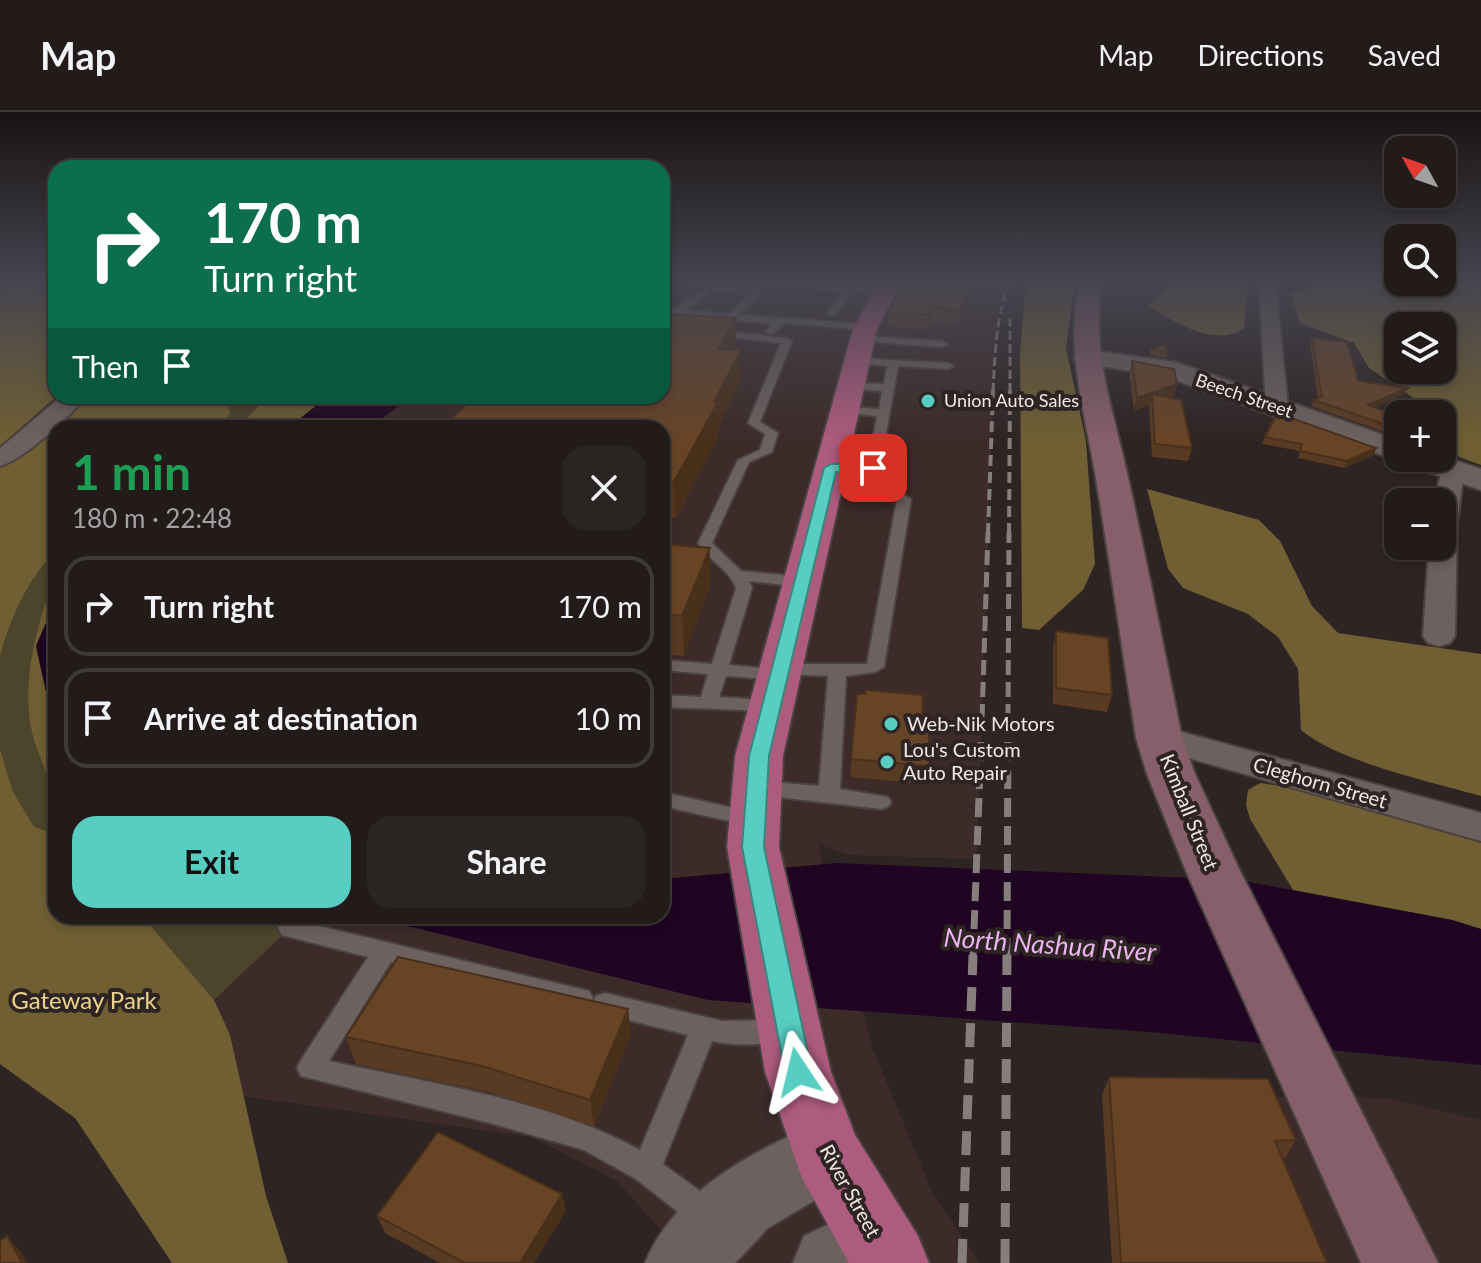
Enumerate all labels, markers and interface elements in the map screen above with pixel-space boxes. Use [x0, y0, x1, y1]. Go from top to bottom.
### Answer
text: Map [40, 32, 116, 78]
text: Map [1098, 38, 1153, 72]
text: Directions [1197, 38, 1324, 72]
text: Saved [1368, 38, 1441, 72]
north arrow [1384, 136, 1456, 208]
map controls [1384, 136, 1456, 560]
text: 170 m [204, 188, 362, 255]
icon: right [72, 192, 176, 296]
button: search [1384, 224, 1456, 296]
text: Turn right [204, 256, 357, 300]
button: layers [1384, 312, 1456, 384]
icon: arrive [155, 344, 199, 388]
text: Then [72, 348, 139, 384]
street label: Beech Street [1193, 368, 1296, 422]
place label: Union Auto Sales [944, 389, 1079, 411]
marker: Union Auto Sales [919, 392, 937, 410]
button: + [1384, 400, 1456, 472]
pin [839, 434, 907, 502]
text: 1 min [72, 443, 191, 500]
button: close [562, 446, 646, 530]
icon: arrive [851, 446, 895, 490]
button: − [1384, 488, 1456, 560]
text: 180 m · 22:48 [72, 502, 232, 534]
icon: right [76, 584, 120, 628]
text: Turn right [144, 588, 274, 624]
text: 170 m [557, 588, 642, 624]
icon: arrive [76, 696, 120, 740]
text: Arrive at destination [144, 700, 418, 736]
text: 10 m [575, 700, 642, 736]
place label: Web-Nik Motors [907, 711, 1055, 735]
marker: Web-Nik Motors [882, 715, 900, 733]
place label: Lou's Custom Auto Repair [903, 737, 1021, 784]
street label: Kimball Street [1156, 750, 1224, 873]
street label: Cleghorn Street [1251, 752, 1390, 813]
marker: Lou's Custom Auto Repair [878, 753, 896, 771]
button: Exit [72, 816, 351, 908]
button: Share [367, 816, 646, 908]
water label: North Nashua River [943, 921, 1158, 967]
park label: Gateway Park [11, 985, 158, 1014]
position arrow [756, 1030, 840, 1114]
street label: River Street [816, 1140, 886, 1241]

